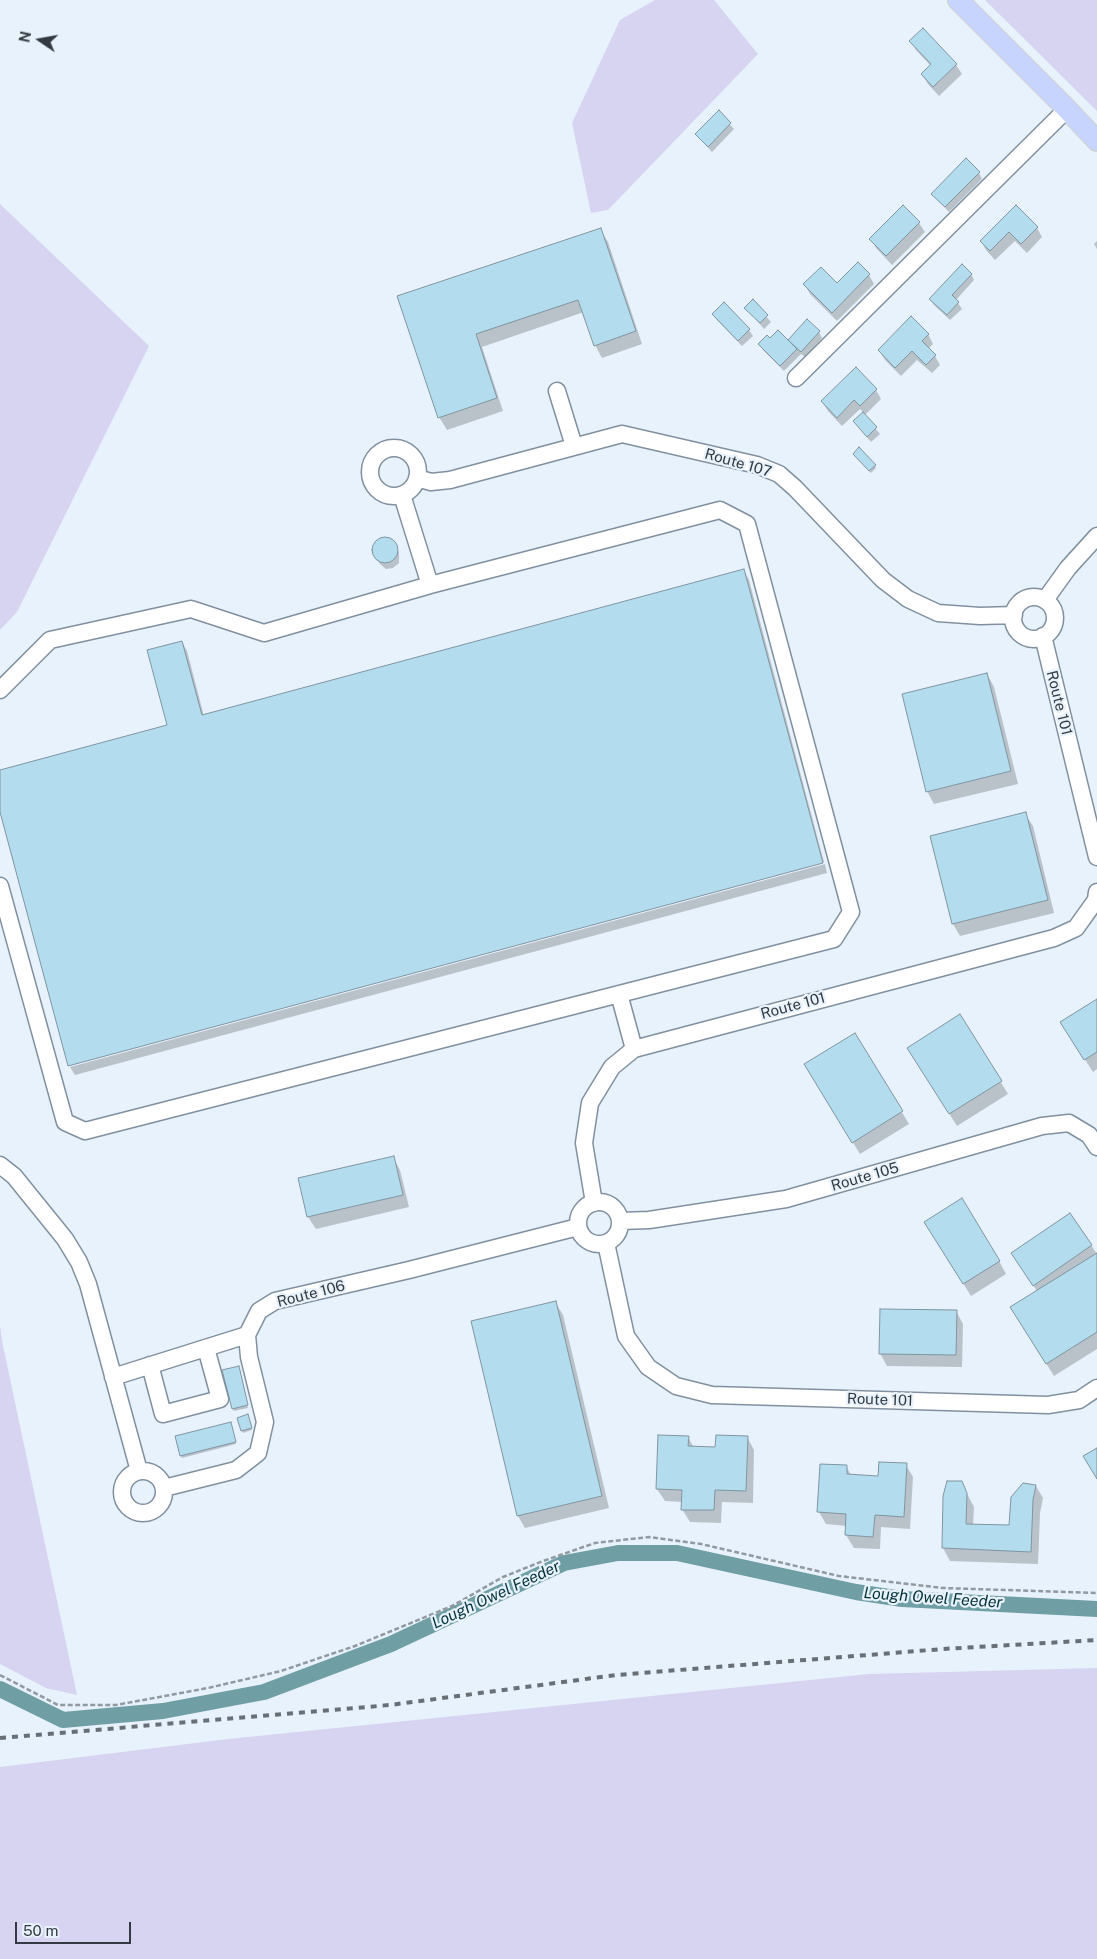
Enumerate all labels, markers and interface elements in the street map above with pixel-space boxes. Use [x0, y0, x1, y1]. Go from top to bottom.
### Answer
north arrow [15, 15, 65, 65]
text: N [16, 30, 34, 44]
street label: Route 107 [702, 445, 774, 481]
street label: Route 101 [1042, 669, 1076, 737]
street label: Route 101 [759, 989, 827, 1023]
street label: Route 105 [829, 1159, 901, 1195]
street label: Route 106 [275, 1277, 347, 1311]
street label: Route 101 [847, 1390, 913, 1410]
water label: Lough Owel Feeder [429, 1557, 563, 1633]
water label: Lough Owel Feeder [863, 1584, 1003, 1612]
scale bar [18, 1912, 134, 1944]
text: 50 m [23, 1922, 58, 1939]

